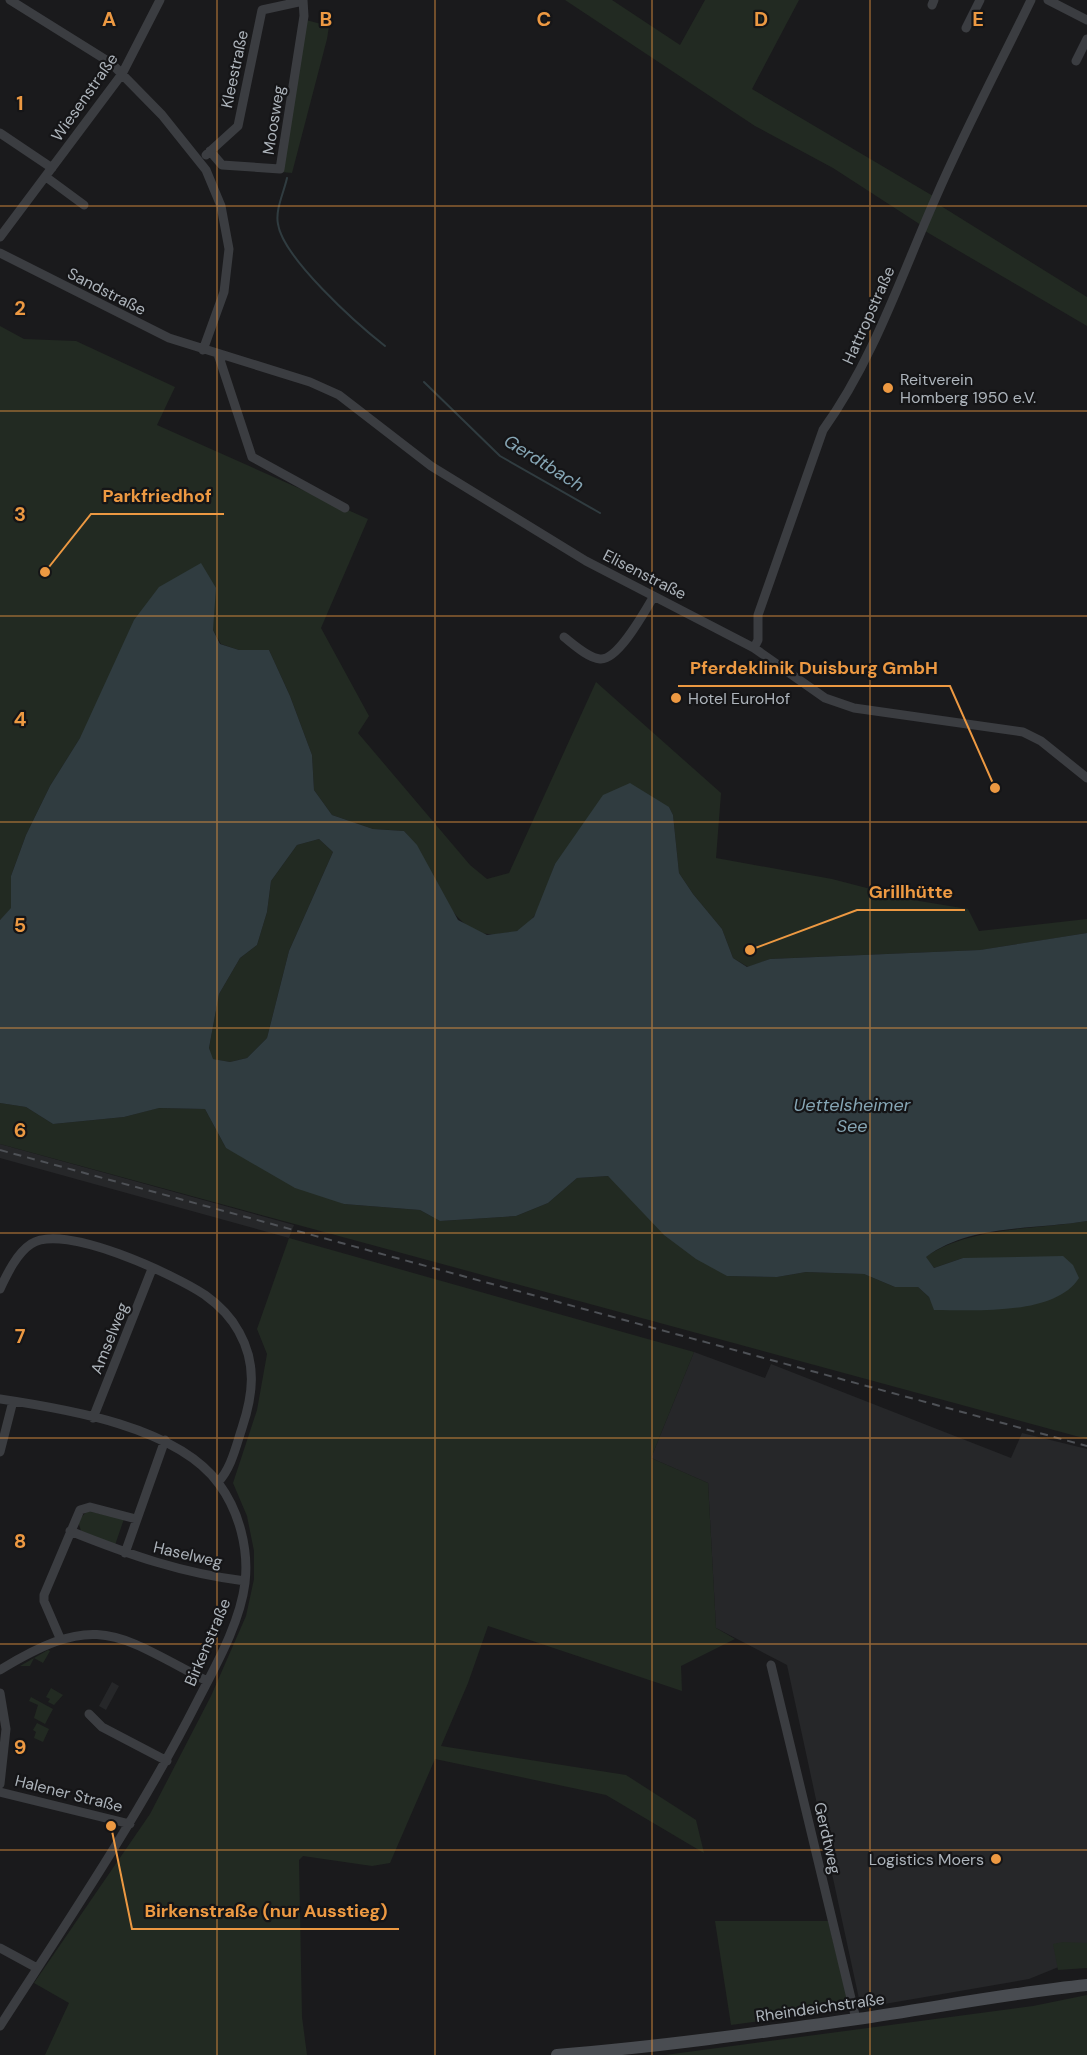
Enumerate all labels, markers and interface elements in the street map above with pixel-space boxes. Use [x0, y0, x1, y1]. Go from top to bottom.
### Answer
text: A [102, 6, 116, 32]
text: B [320, 6, 332, 32]
text: C [537, 6, 551, 32]
text: D [754, 6, 768, 32]
text: E [972, 6, 984, 32]
street label: Kleestraße [216, 28, 253, 110]
street label: Wiesenstraße [46, 49, 122, 145]
street label: Moosweg [258, 84, 289, 156]
text: 1 [16, 90, 24, 116]
street label: Sandstraße [64, 263, 150, 320]
street label: Hattropstraße [837, 263, 899, 367]
text: 2 [14, 295, 26, 321]
place label: Reitverein Homberg 1950 e.V. [900, 369, 1036, 408]
marker: Reitverein Homberg 1950 e.V. [881, 381, 895, 395]
water label: Gerdtbach [499, 429, 589, 497]
callout: Parkfriedhof [91, 478, 224, 514]
text: Parkfriedhof [102, 484, 212, 508]
text: 3 [14, 501, 26, 527]
street label: Elisenstraße [600, 544, 690, 604]
callout: Pferdeklinik Duisburg GmbH [678, 650, 950, 686]
text: Pferdeklinik Duisburg GmbH [690, 656, 938, 680]
place label: Hotel EuroHof [688, 688, 790, 709]
marker: Hotel EuroHof [669, 691, 683, 705]
text: 4 [14, 706, 27, 732]
callout: Grillhütte [857, 874, 965, 910]
text: Grillhütte [869, 880, 953, 904]
text: 5 [14, 912, 26, 938]
water label: Uettelsheimer See [794, 1093, 912, 1138]
text: 6 [14, 1117, 26, 1143]
street label: Amselweg [86, 1299, 133, 1377]
text: 7 [15, 1323, 26, 1349]
text: 8 [14, 1528, 26, 1554]
street label: Haselweg [151, 1536, 224, 1573]
street label: Birkenstraße [180, 1595, 235, 1689]
text: 9 [14, 1734, 26, 1760]
street label: Halener Straße [13, 1770, 125, 1817]
street label: Gerdtweg [809, 1800, 846, 1876]
place label: Logistics Moers [869, 1849, 984, 1870]
marker: Logistics Moers [989, 1852, 1003, 1866]
callout: Birkenstraße (nur Ausstieg) [132, 1893, 399, 1929]
text: Birkenstraße (nur Ausstieg) [144, 1899, 388, 1923]
street label: Rheindeichstraße [754, 1988, 886, 2027]

